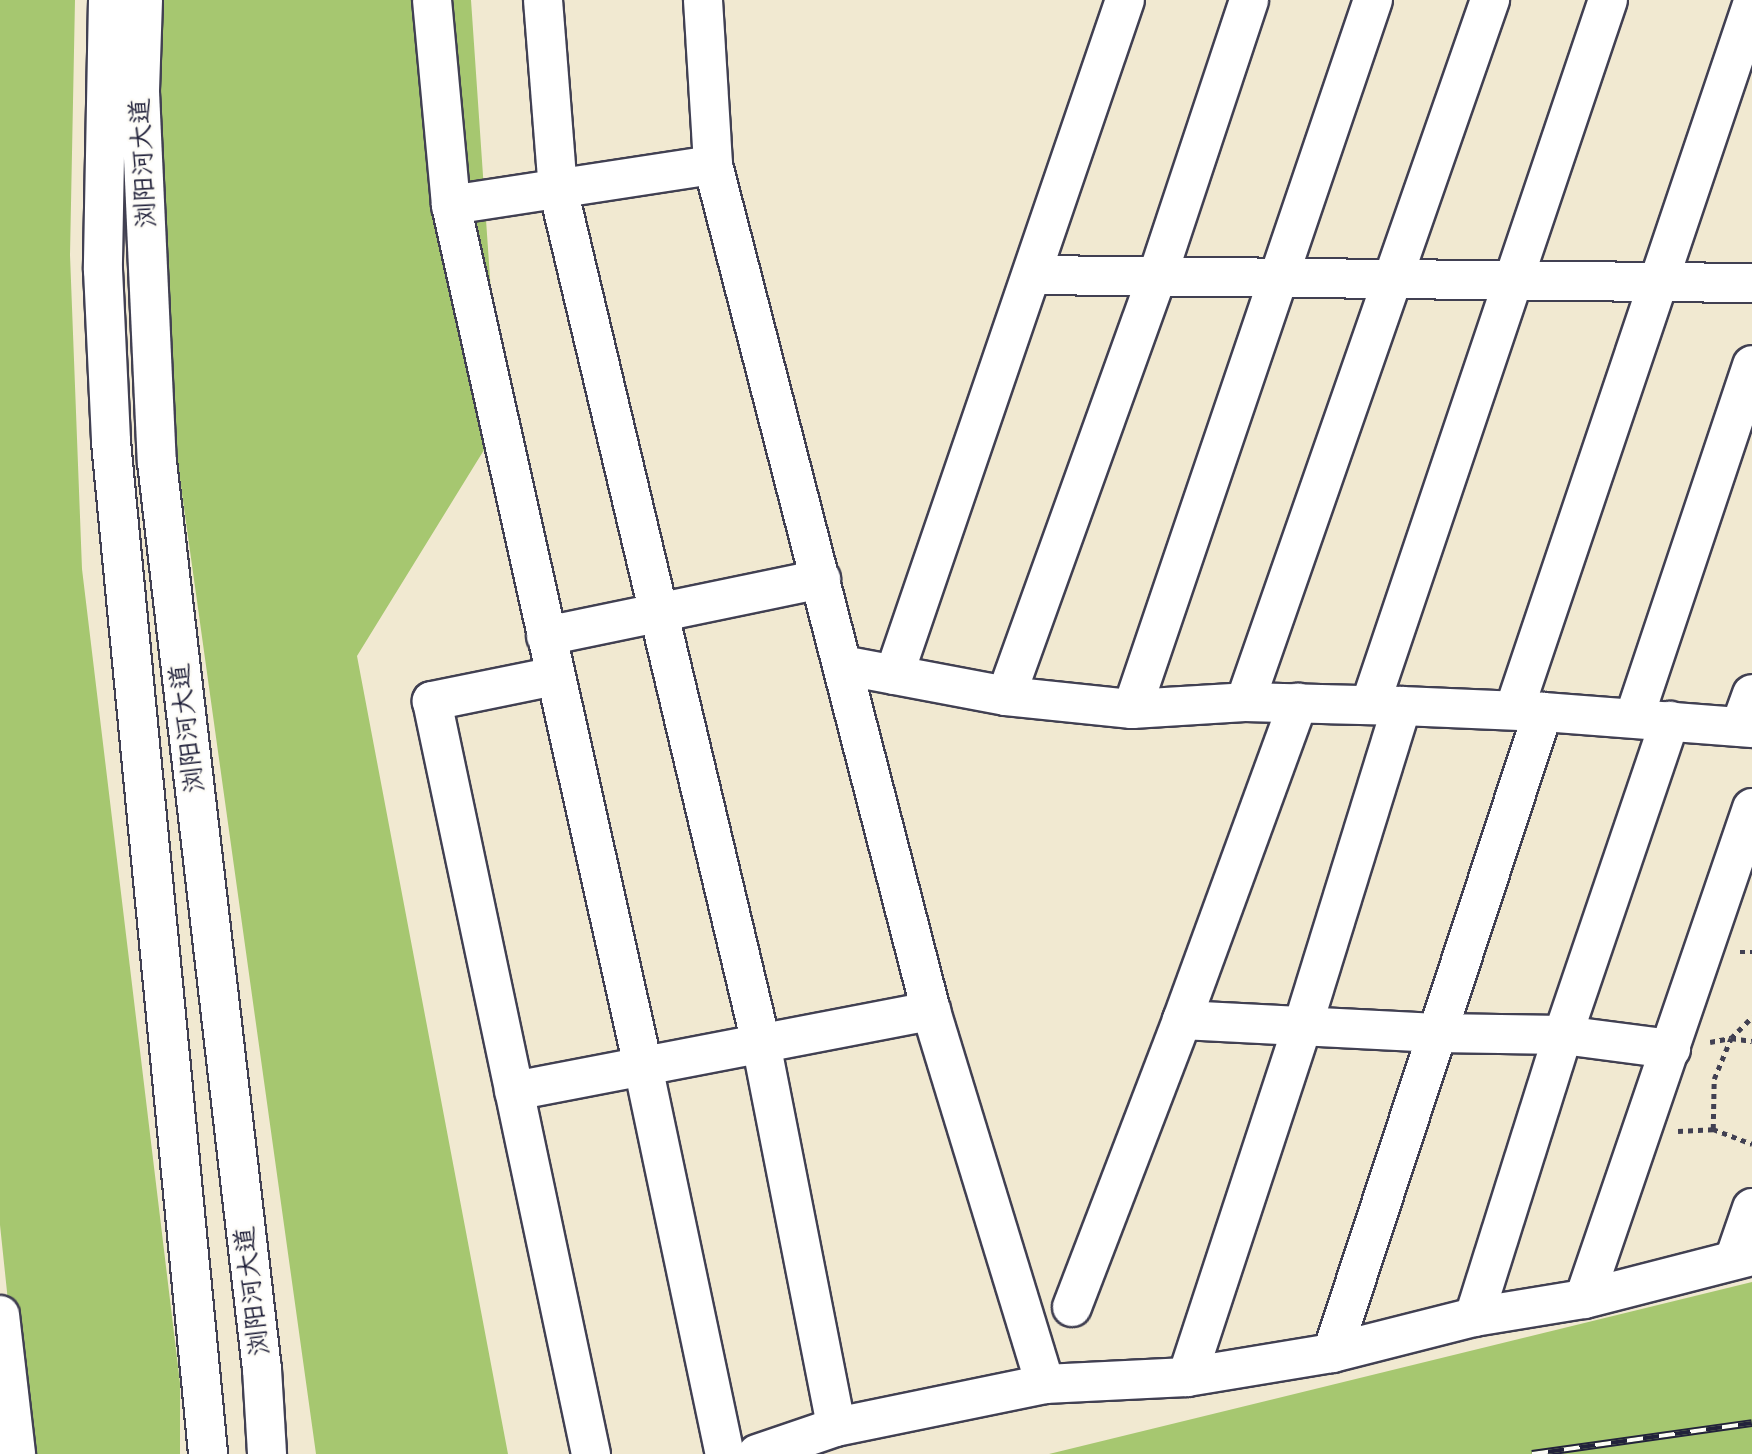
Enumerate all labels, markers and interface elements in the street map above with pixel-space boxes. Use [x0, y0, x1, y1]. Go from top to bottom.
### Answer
street label: 浏阳河大道 [125, 97, 163, 229]
street label: 浏阳河大道 [165, 662, 211, 794]
street label: 浏阳河大道 [230, 1225, 276, 1357]

